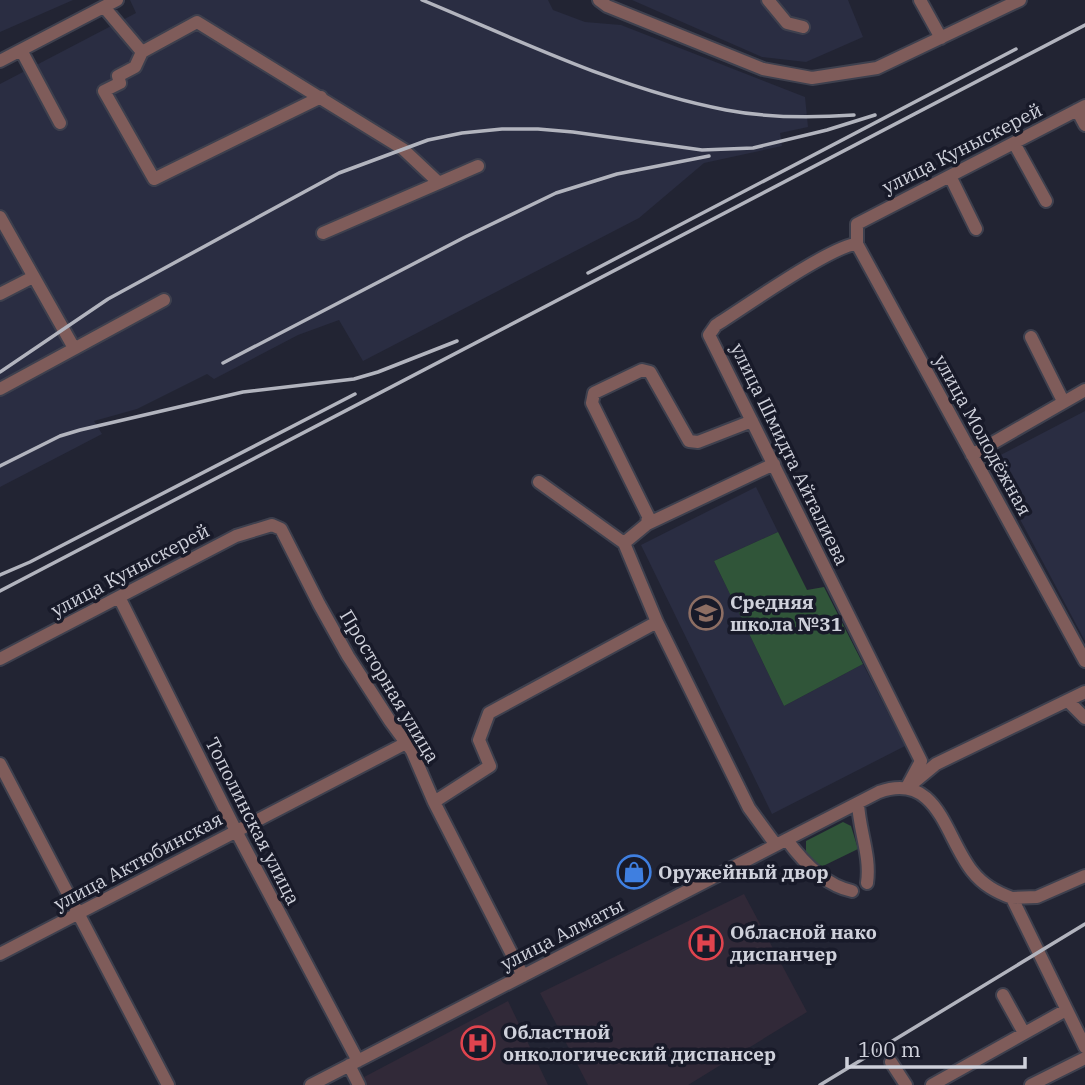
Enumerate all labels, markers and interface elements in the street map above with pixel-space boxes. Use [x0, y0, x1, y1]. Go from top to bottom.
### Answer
street label: улица Куныскерей [878, 97, 1046, 199]
street label: улица Шмидта Айталиева [726, 339, 854, 569]
street label: улица Молодёжная [929, 350, 1037, 520]
street label: улица Куныскерей [46, 518, 214, 622]
place label: Средняя школа №31 [730, 590, 842, 636]
school or university icon: Средняя школа №31 [687, 594, 725, 632]
street label: Просторная улица [335, 605, 445, 767]
street label: Тополинская улица [200, 733, 306, 909]
street label: улица Актюбинская [49, 806, 227, 916]
shop icon: Оружейный двор [615, 853, 653, 891]
place label: Оружейный двор [658, 860, 829, 884]
street label: улица Алматы [496, 893, 628, 975]
place label: Обласной нако диспанчер [730, 920, 877, 966]
hospital icon: Обласной нако диспанчер [687, 924, 725, 962]
place label: Областной онкологический диспансер [503, 1020, 776, 1066]
hospital icon: Областной онкологический диспансер [459, 1024, 497, 1062]
scale bar [847, 1026, 1026, 1070]
text: 100 m [858, 1035, 921, 1063]

